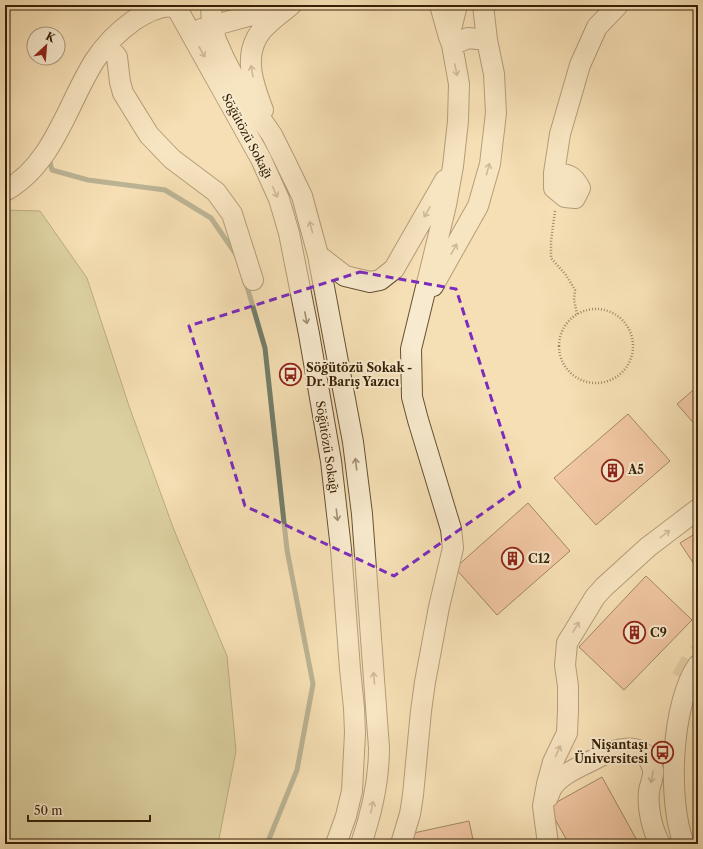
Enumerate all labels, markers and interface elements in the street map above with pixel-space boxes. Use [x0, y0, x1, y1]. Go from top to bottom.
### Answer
north arrow [26, 26, 66, 66]
text: K [43, 29, 58, 46]
one-way arrow [199, 46, 206, 58]
one-way arrow [452, 63, 460, 76]
one-way arrow [247, 65, 255, 78]
street label: Söğütözü Sokağı [219, 91, 276, 181]
one-way arrow [485, 163, 493, 176]
one-way arrow [272, 185, 279, 197]
one-way arrow [422, 206, 430, 218]
one-way arrow [307, 220, 314, 233]
one-way arrow [450, 243, 458, 255]
one-way arrow [302, 311, 310, 324]
place label: Söğütözü Sokak - Dr. Barış Yazıcı [306, 360, 412, 389]
bus stop icon: Söğütözü Sokak - Dr. Barış Yazıcı [277, 362, 303, 388]
street label: Söğütözü Sokağı [313, 400, 342, 495]
building icon: A5 [599, 457, 625, 483]
one-way arrow [352, 458, 360, 471]
place label: A5 [627, 462, 644, 477]
one-way arrow [333, 508, 341, 521]
one-way arrow [660, 529, 671, 538]
building icon: C12 [500, 546, 526, 572]
place label: C12 [528, 551, 550, 566]
building icon: C9 [622, 620, 648, 646]
one-way arrow [572, 622, 580, 633]
place label: C9 [650, 625, 667, 640]
one-way arrow [370, 672, 377, 685]
place label: Nişantaşı Üniversitesi [574, 737, 649, 766]
bus stop icon: Nişantaşı Üniversitesi [650, 739, 676, 765]
one-way arrow [554, 746, 562, 758]
one-way arrow [647, 770, 655, 783]
scale bar [28, 797, 150, 823]
one-way arrow [368, 801, 376, 814]
text: 50 m [34, 803, 63, 818]

